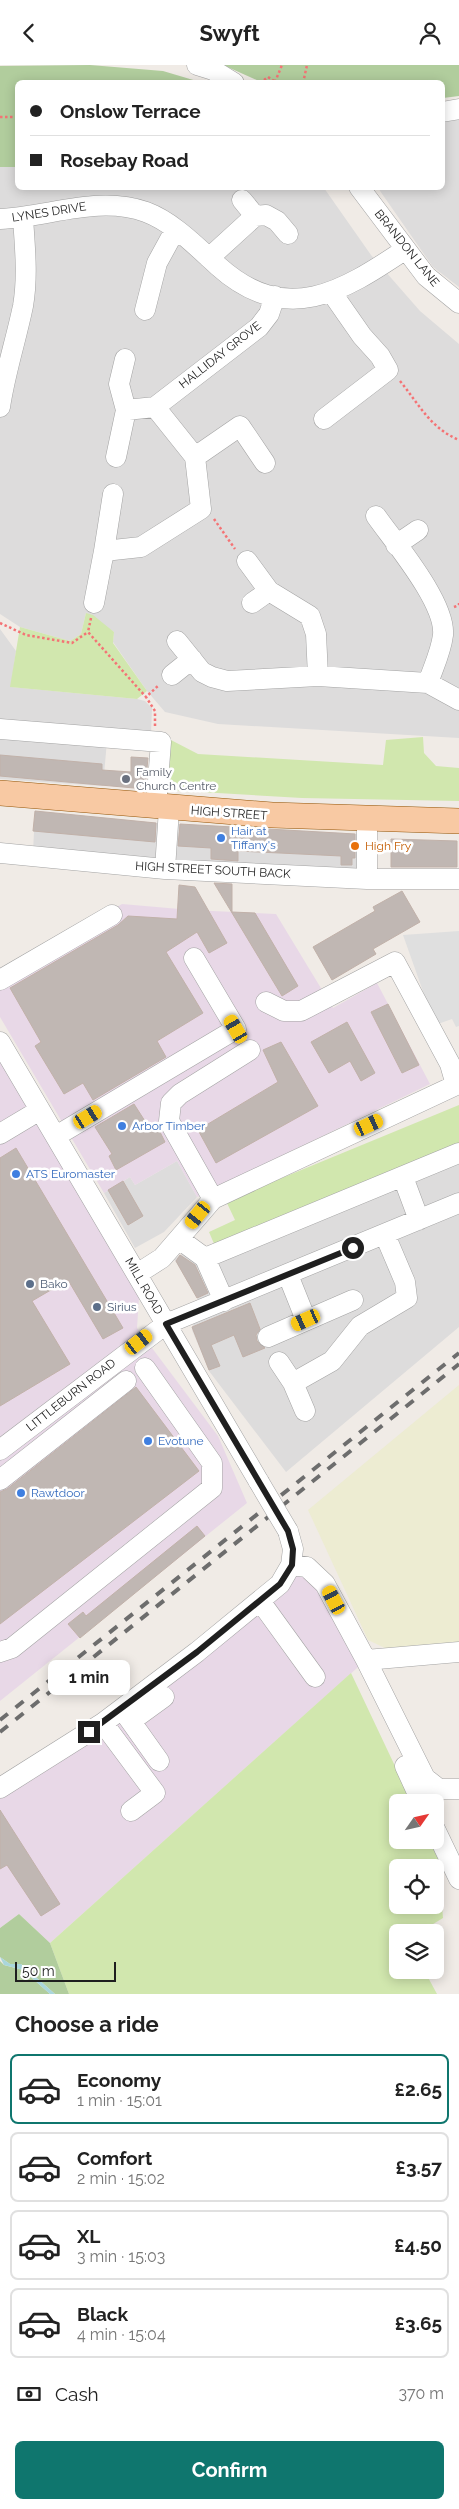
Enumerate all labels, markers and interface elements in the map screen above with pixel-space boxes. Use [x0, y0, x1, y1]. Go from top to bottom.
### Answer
icon: back [15, 19, 43, 47]
icon: person [416, 19, 444, 47]
text: Swyft [199, 20, 260, 46]
text: Onslow Terrace [60, 100, 201, 122]
text: Rosebay Road [60, 149, 189, 171]
street label: LYNES DRIVE [11, 199, 87, 225]
street label: BRANDON LANE [372, 207, 442, 289]
street label: HALLIDAY GROVE [176, 319, 264, 391]
place label: Family Church Centre [136, 765, 216, 793]
marker: Family Church Centre [120, 773, 132, 785]
street label: HIGH STREET [190, 803, 268, 823]
place label: Hair at Tiffany's [231, 824, 276, 852]
marker: Hair at Tiffany's [215, 832, 227, 844]
place label: High Fry [365, 839, 412, 853]
marker: High Fry [349, 840, 361, 852]
street label: HIGH STREET SOUTH BACK [135, 859, 291, 881]
car [222, 1012, 249, 1046]
car [71, 1103, 104, 1131]
car [352, 1112, 385, 1138]
place label: Arbor Timber [132, 1119, 206, 1133]
marker: Arbor Timber [116, 1120, 128, 1132]
place label: ATS Euromaster [26, 1167, 116, 1181]
marker: ATS Euromaster [10, 1168, 22, 1180]
car [182, 1199, 213, 1231]
route start [342, 1237, 364, 1259]
street label: MILL ROAD [122, 1255, 166, 1317]
place label: Bako [40, 1277, 68, 1291]
marker: Bako [24, 1278, 36, 1290]
place label: Sirius [107, 1300, 137, 1314]
marker: Sirius [91, 1301, 103, 1313]
car [289, 1307, 322, 1333]
car [122, 1327, 155, 1357]
street label: LITTLEBURN ROAD [24, 1356, 119, 1434]
place label: Evotune [158, 1434, 204, 1448]
marker: Evotune [142, 1435, 154, 1447]
place label: Rawtdoor [31, 1486, 86, 1500]
marker: Rawtdoor [15, 1487, 27, 1499]
car [320, 1583, 347, 1617]
callout: 1 min [48, 1659, 130, 1695]
text: 1 min [69, 1668, 109, 1687]
route end [78, 1721, 100, 1743]
north arrow [389, 1794, 444, 1849]
map controls [389, 1794, 444, 1979]
button: locate [389, 1859, 444, 1914]
button: layers [389, 1924, 444, 1979]
scale bar [15, 1959, 116, 1982]
text: 50 m [22, 1963, 55, 1979]
text: Choose a ride [15, 2011, 159, 2037]
icon: car [17, 2067, 62, 2112]
text: Economy [77, 2069, 161, 2091]
text: £2.65 [395, 2078, 442, 2100]
text: 1 min · 15:01 [77, 2091, 162, 2110]
icon: car [17, 2145, 62, 2190]
text: Comfort [77, 2147, 152, 2169]
text: £3.57 [396, 2156, 442, 2178]
text: 2 min · 15:02 [77, 2169, 165, 2188]
icon: car [17, 2223, 62, 2268]
text: XL [77, 2225, 100, 2247]
text: £4.50 [394, 2234, 442, 2256]
text: 3 min · 15:03 [77, 2247, 165, 2266]
icon: car [17, 2301, 62, 2346]
text: Black [77, 2303, 128, 2325]
text: £3.65 [395, 2312, 442, 2334]
text: 4 min · 15:04 [77, 2325, 166, 2344]
icon: cash [15, 2380, 43, 2408]
text: Cash [55, 2383, 99, 2405]
text: 370 m [398, 2384, 444, 2403]
button: Confirm [15, 2441, 444, 2499]

